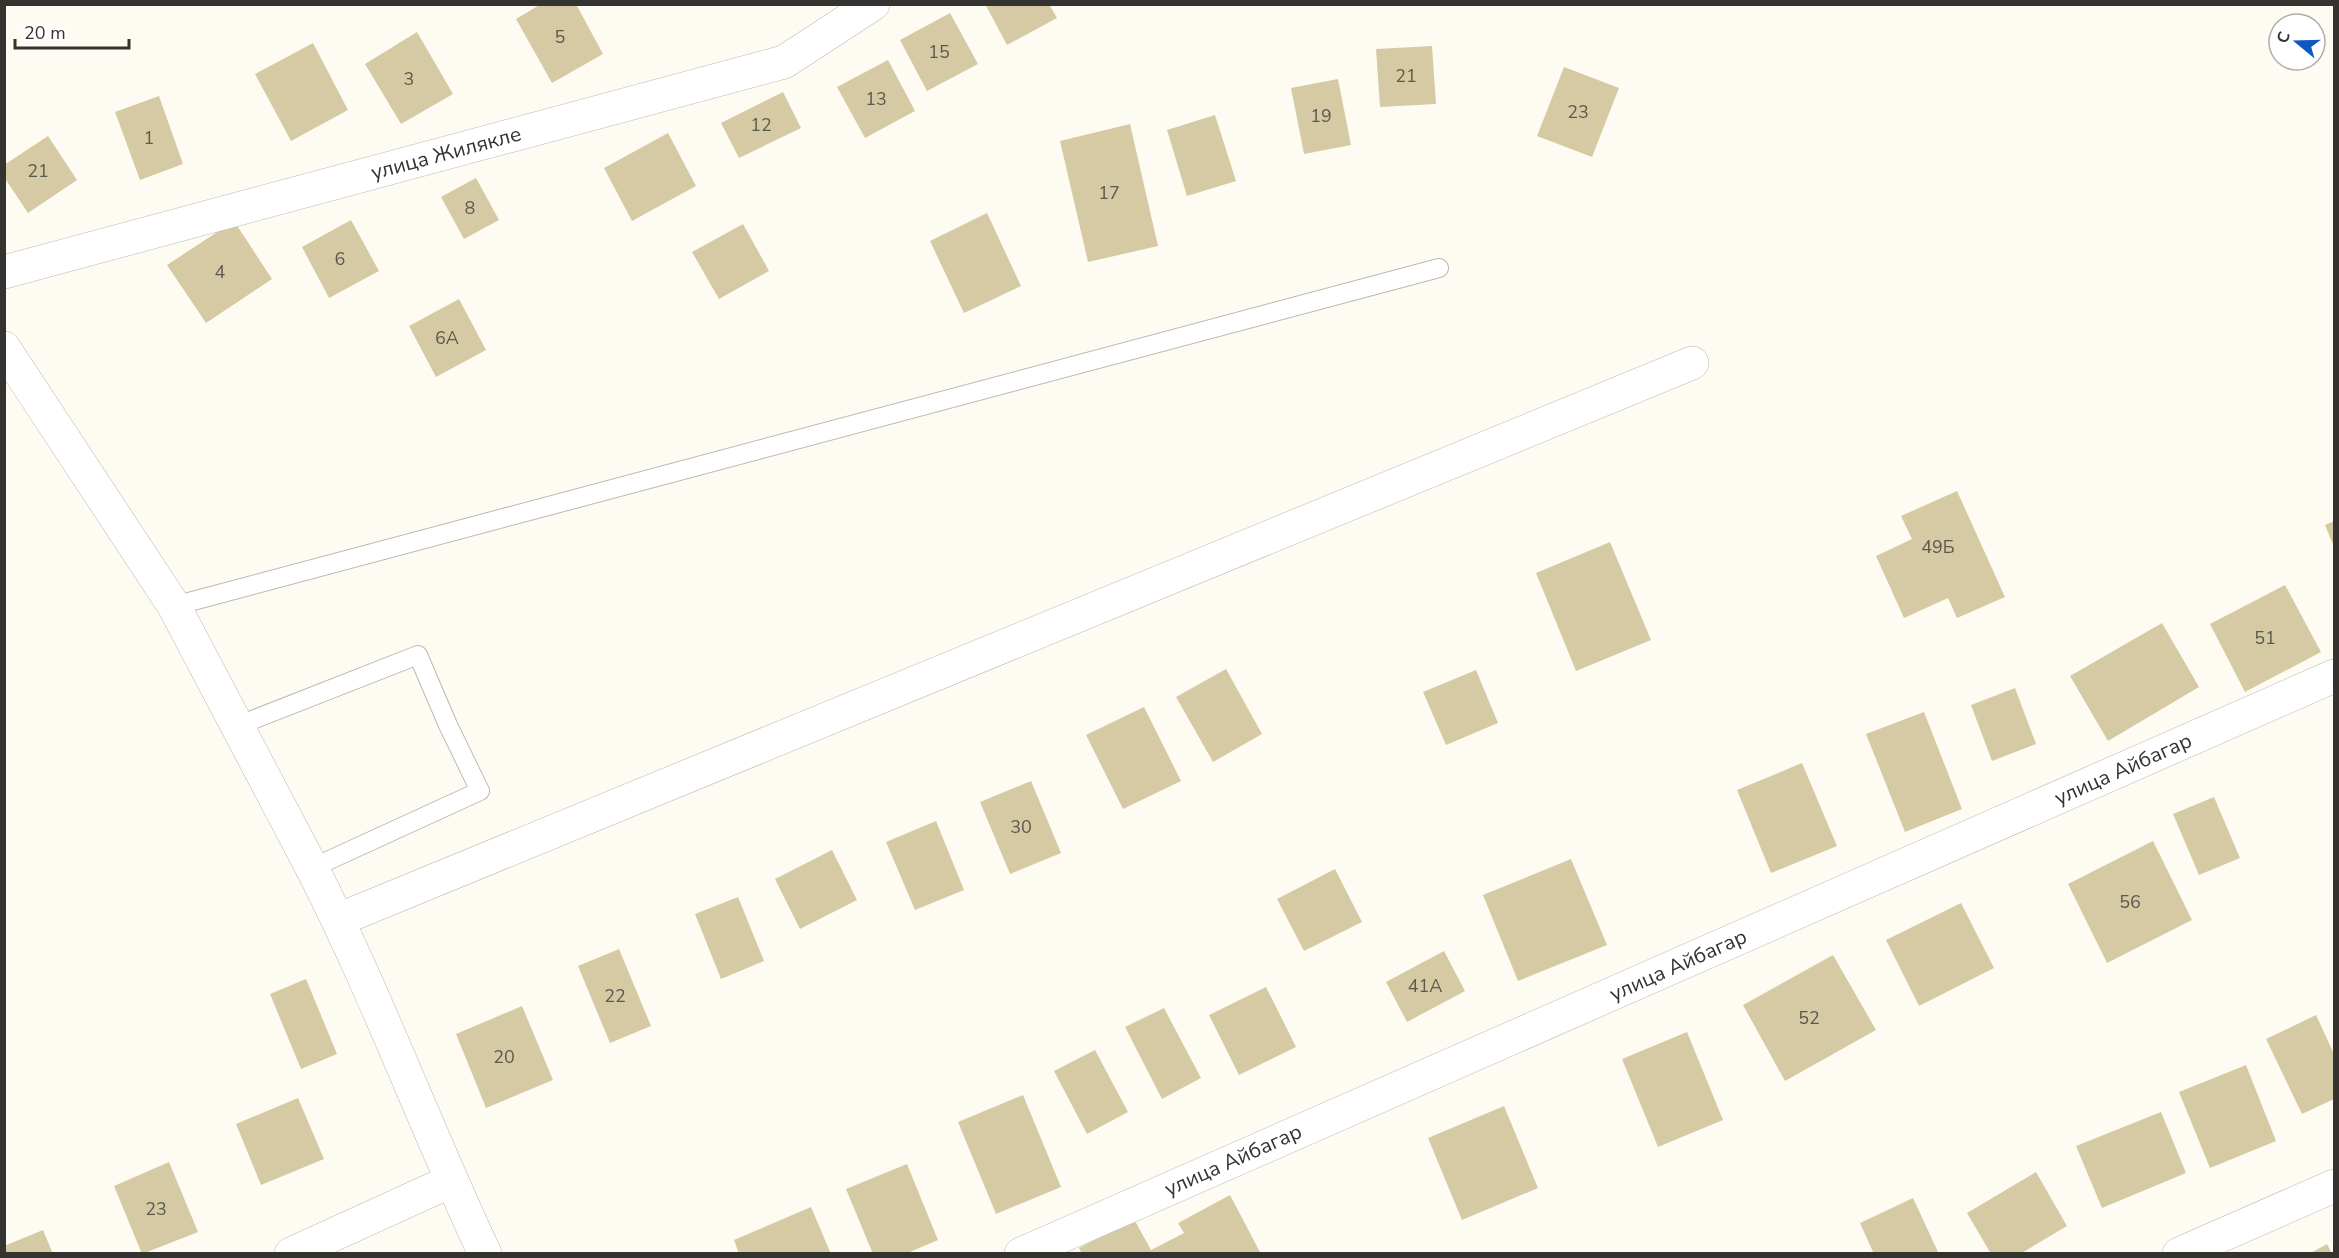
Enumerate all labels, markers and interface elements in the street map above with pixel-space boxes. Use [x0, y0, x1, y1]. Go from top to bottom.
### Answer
scale bar [15, 12, 129, 50]
north arrow [2267, 12, 2327, 72]
text: 20 m [24, 21, 66, 45]
house number: 5 [555, 25, 565, 49]
text: С [2272, 29, 2296, 46]
house number: 15 [928, 40, 950, 64]
house number: 21 [1395, 64, 1417, 88]
house number: 3 [404, 67, 414, 91]
house number: 13 [865, 87, 887, 111]
house number: 23 [1567, 100, 1589, 124]
house number: 19 [1310, 104, 1332, 128]
house number: 12 [750, 113, 772, 137]
street label: улица Жилякле [368, 119, 524, 187]
house number: 1 [144, 126, 154, 150]
house number: 21 [27, 159, 49, 183]
house number: 17 [1098, 181, 1120, 205]
house number: 8 [465, 196, 475, 220]
house number: 6 [335, 247, 345, 271]
house number: 4 [215, 260, 226, 284]
house number: 6А [435, 326, 459, 350]
house number: 49Б [1921, 535, 1955, 559]
house number: 51 [2254, 626, 2276, 650]
street label: улица Айбагар [2050, 726, 2196, 812]
house number: 30 [1010, 815, 1032, 839]
house number: 56 [2119, 890, 2141, 914]
street label: улица Айбагар [1605, 922, 1751, 1008]
house number: 41А [1408, 974, 1442, 998]
house number: 22 [604, 984, 626, 1008]
house number: 52 [1798, 1006, 1820, 1030]
house number: 20 [493, 1045, 515, 1069]
street label: улица Айбагар [1160, 1117, 1306, 1203]
house number: 23 [145, 1197, 167, 1221]

